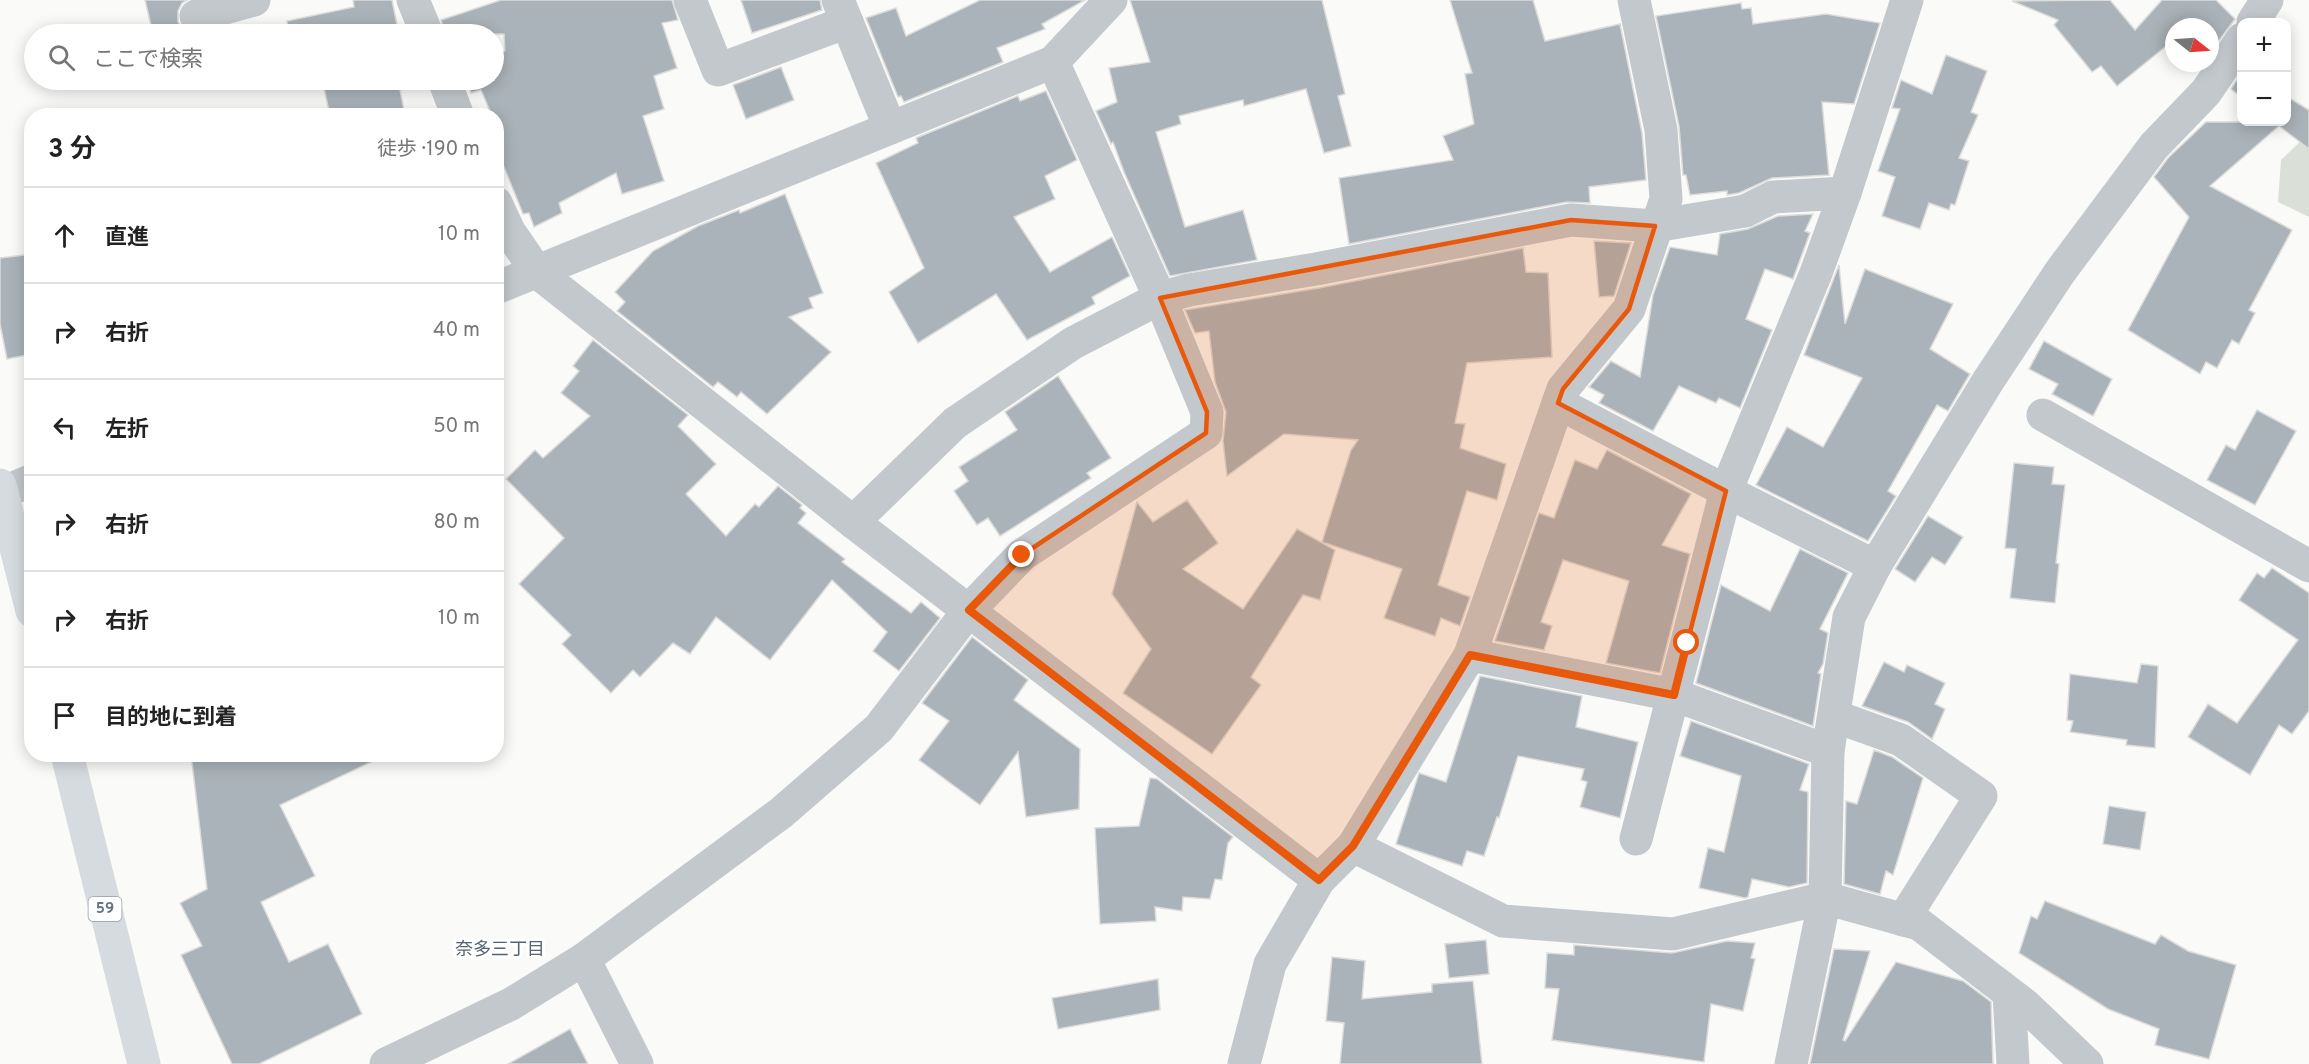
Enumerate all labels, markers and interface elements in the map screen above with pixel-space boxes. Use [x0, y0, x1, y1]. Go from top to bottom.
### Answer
north arrow [2165, 18, 2219, 72]
map controls [2237, 18, 2291, 126]
button: + [2237, 18, 2291, 72]
search box [24, 24, 504, 90]
icon: search [45, 41, 78, 74]
text: ここで検索 [93, 47, 203, 74]
button: − [2237, 72, 2291, 126]
text: 3 分 [48, 134, 96, 167]
text: 徒歩 · 190 m [377, 137, 480, 163]
icon: ahead [48, 219, 81, 252]
text: 10 m [438, 222, 480, 248]
text: 直進 [105, 225, 149, 252]
icon: right [48, 315, 81, 348]
text: 40 m [433, 318, 480, 344]
text: 右折 [105, 321, 149, 348]
icon: left [48, 411, 81, 444]
text: 50 m [433, 414, 480, 440]
text: 左折 [105, 417, 149, 444]
icon: right [48, 507, 81, 540]
text: 80 m [434, 510, 480, 536]
text: 右折 [105, 513, 149, 540]
route end [1008, 541, 1034, 567]
icon: right [48, 603, 81, 636]
text: 10 m [438, 606, 480, 632]
text: 右折 [105, 609, 149, 636]
route start [1673, 629, 1699, 655]
icon: arrive [48, 699, 81, 732]
text: 目的地に到着 [105, 705, 237, 732]
road number: 59 [88, 897, 122, 921]
district label: 奈多三丁目 [455, 939, 545, 962]

